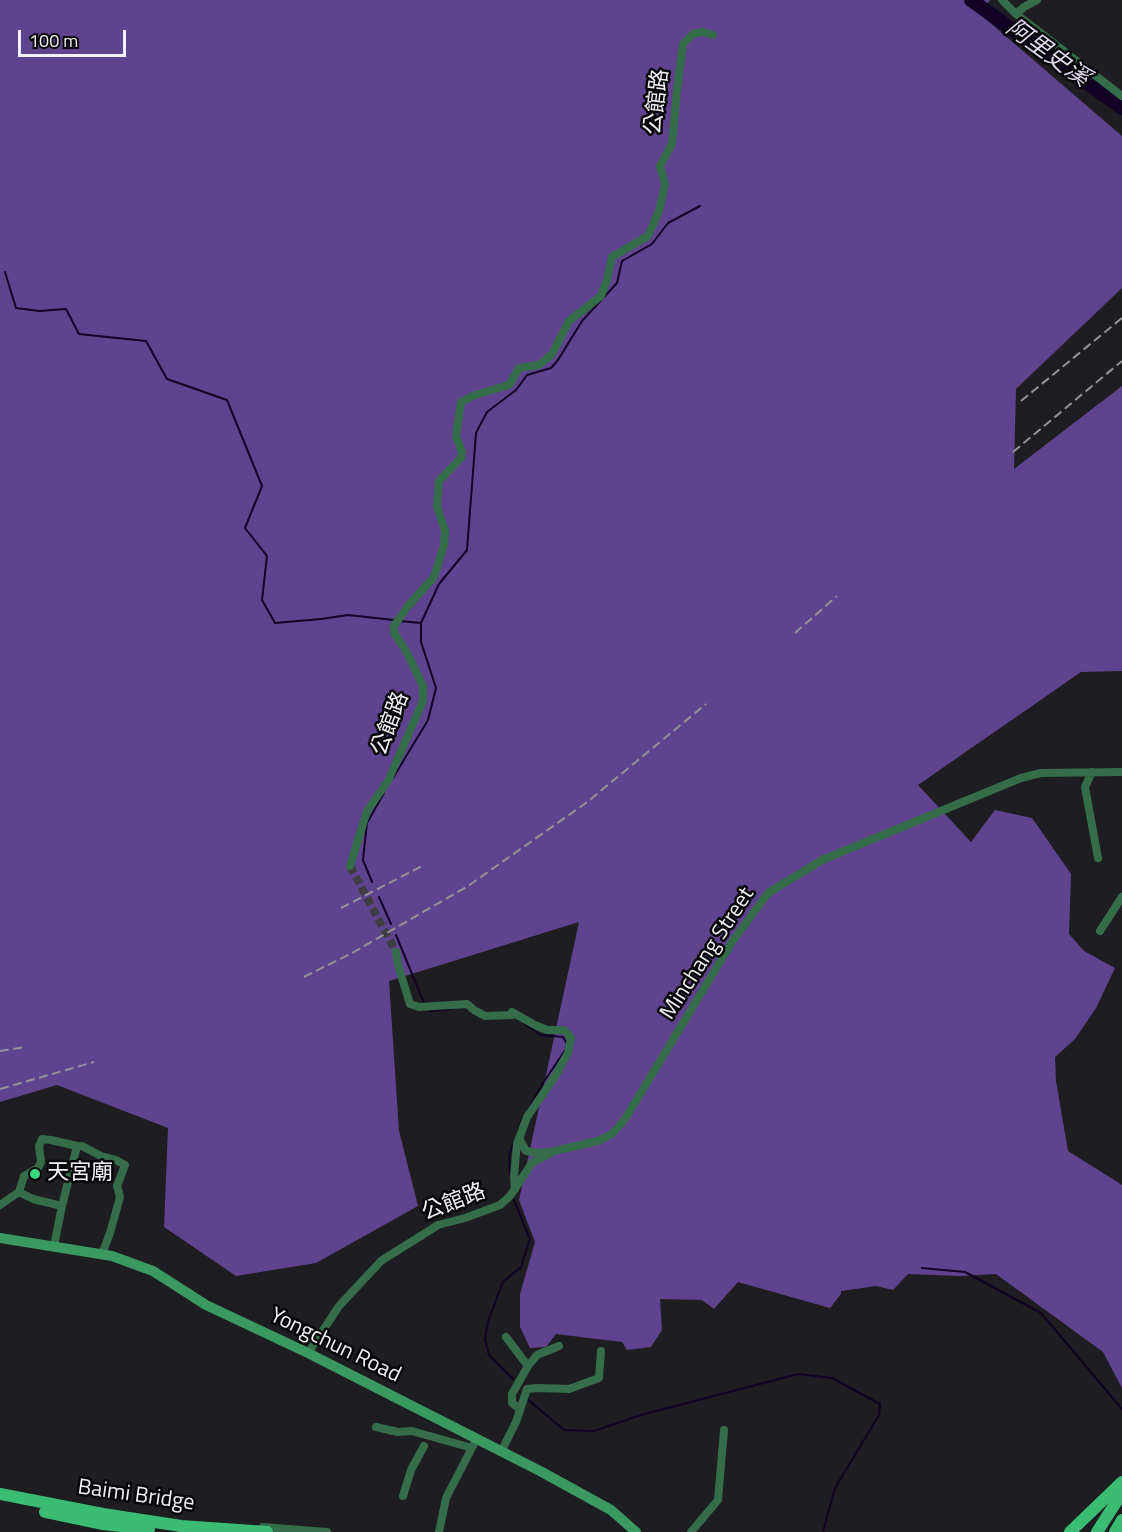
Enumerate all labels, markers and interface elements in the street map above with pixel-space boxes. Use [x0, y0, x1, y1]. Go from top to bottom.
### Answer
water label: 阿里史溪 [1000, 14, 1094, 94]
scale bar [21, 18, 129, 56]
text: 100 m [29, 27, 78, 54]
street label: 公館路 [641, 68, 675, 136]
street label: 公館路 [367, 688, 415, 760]
street label: Minchang Street [655, 883, 761, 1025]
place label: 天宮廟 [47, 1161, 113, 1187]
marker: 天宮廟 [28, 1167, 42, 1181]
street label: 公館路 [418, 1179, 490, 1227]
street label: Yongchun Road [265, 1303, 405, 1389]
street label: Baimi Bridge [76, 1475, 196, 1517]

